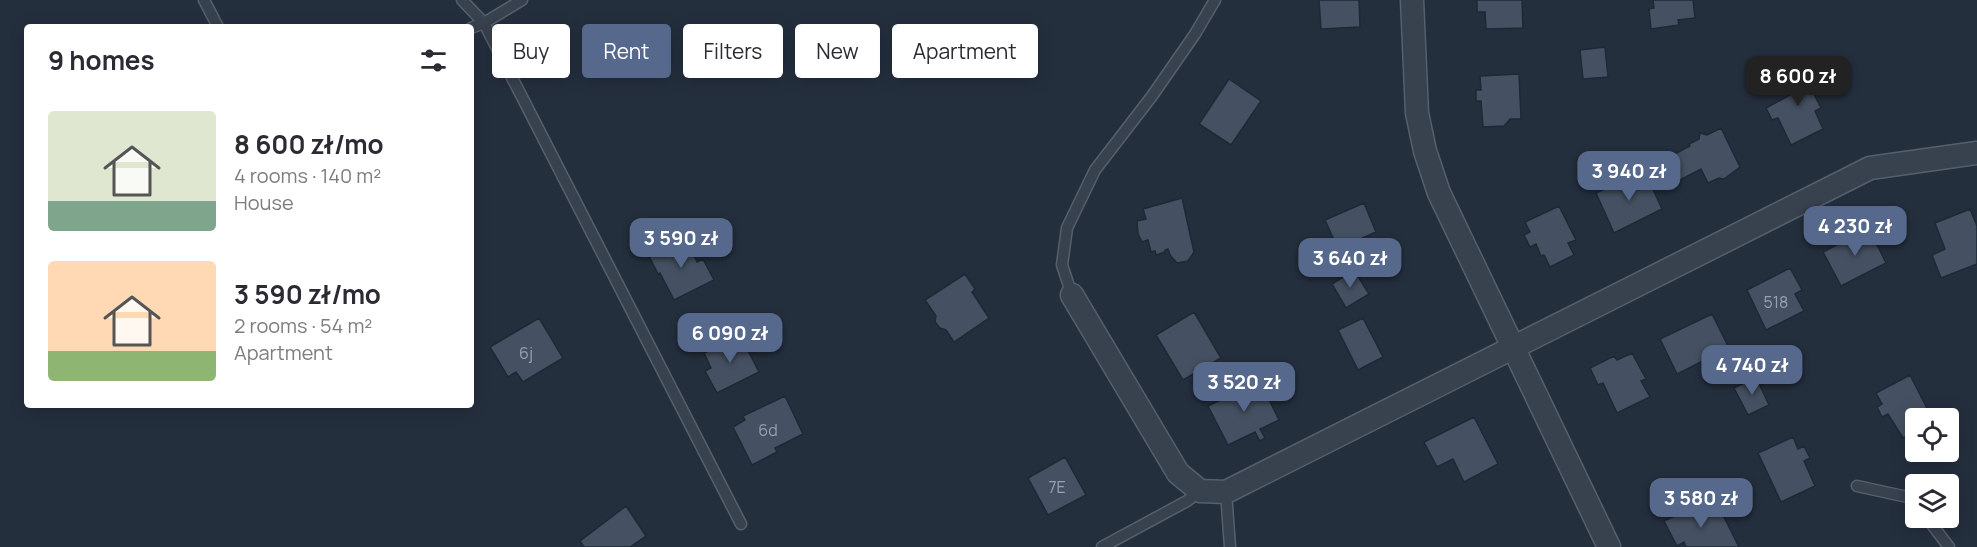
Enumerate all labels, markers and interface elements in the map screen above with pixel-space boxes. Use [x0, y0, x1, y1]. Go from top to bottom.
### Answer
chip: Buy [492, 24, 570, 78]
chip: Rent [582, 24, 671, 78]
chip: Filters [683, 24, 783, 78]
chip: New [795, 24, 880, 78]
chip: Apartment [892, 24, 1038, 78]
text: 9 homes [48, 42, 155, 78]
icon: filters [417, 44, 450, 77]
pin: 8 600 zł [1736, 56, 1860, 107]
text: 8 600 zł [1760, 62, 1836, 89]
text: 8 600 zł/mo [234, 126, 384, 162]
icon: home [96, 135, 168, 207]
pin: 3 940 zł [1567, 151, 1691, 202]
text: 3 940 zł [1591, 157, 1667, 184]
text: 4 rooms · 140 m² [234, 162, 381, 189]
text: House [234, 189, 294, 216]
pin: 4 230 zł [1793, 206, 1917, 257]
text: 4 230 zł [1818, 212, 1892, 239]
pin: 3 590 zł [619, 218, 743, 269]
text: 3 590 zł [644, 224, 718, 251]
pin: 3 640 zł [1288, 238, 1412, 289]
text: 3 640 zł [1312, 244, 1388, 271]
text: 3 590 zł/mo [234, 276, 381, 312]
icon: home [96, 285, 168, 357]
house number: 518 [1764, 291, 1788, 313]
text: 2 rooms · 54 m² [234, 312, 372, 339]
pin: 6 090 zł [668, 313, 792, 364]
text: 6 090 zł [691, 319, 769, 346]
text: Apartment [234, 339, 333, 366]
house number: 6j [519, 342, 533, 364]
pin: 4 740 zł [1690, 345, 1814, 396]
text: 4 740 zł [1715, 351, 1789, 378]
pin: 3 520 zł [1182, 362, 1306, 413]
text: 3 520 zł [1207, 368, 1281, 395]
map controls [1905, 408, 1959, 528]
button: locate [1905, 408, 1959, 462]
house number: 6d [758, 419, 778, 441]
button: layers [1905, 474, 1959, 528]
house number: 7E [1048, 476, 1066, 498]
pin: 3 580 zł [1639, 478, 1763, 529]
text: 3 580 zł [1664, 484, 1738, 511]

